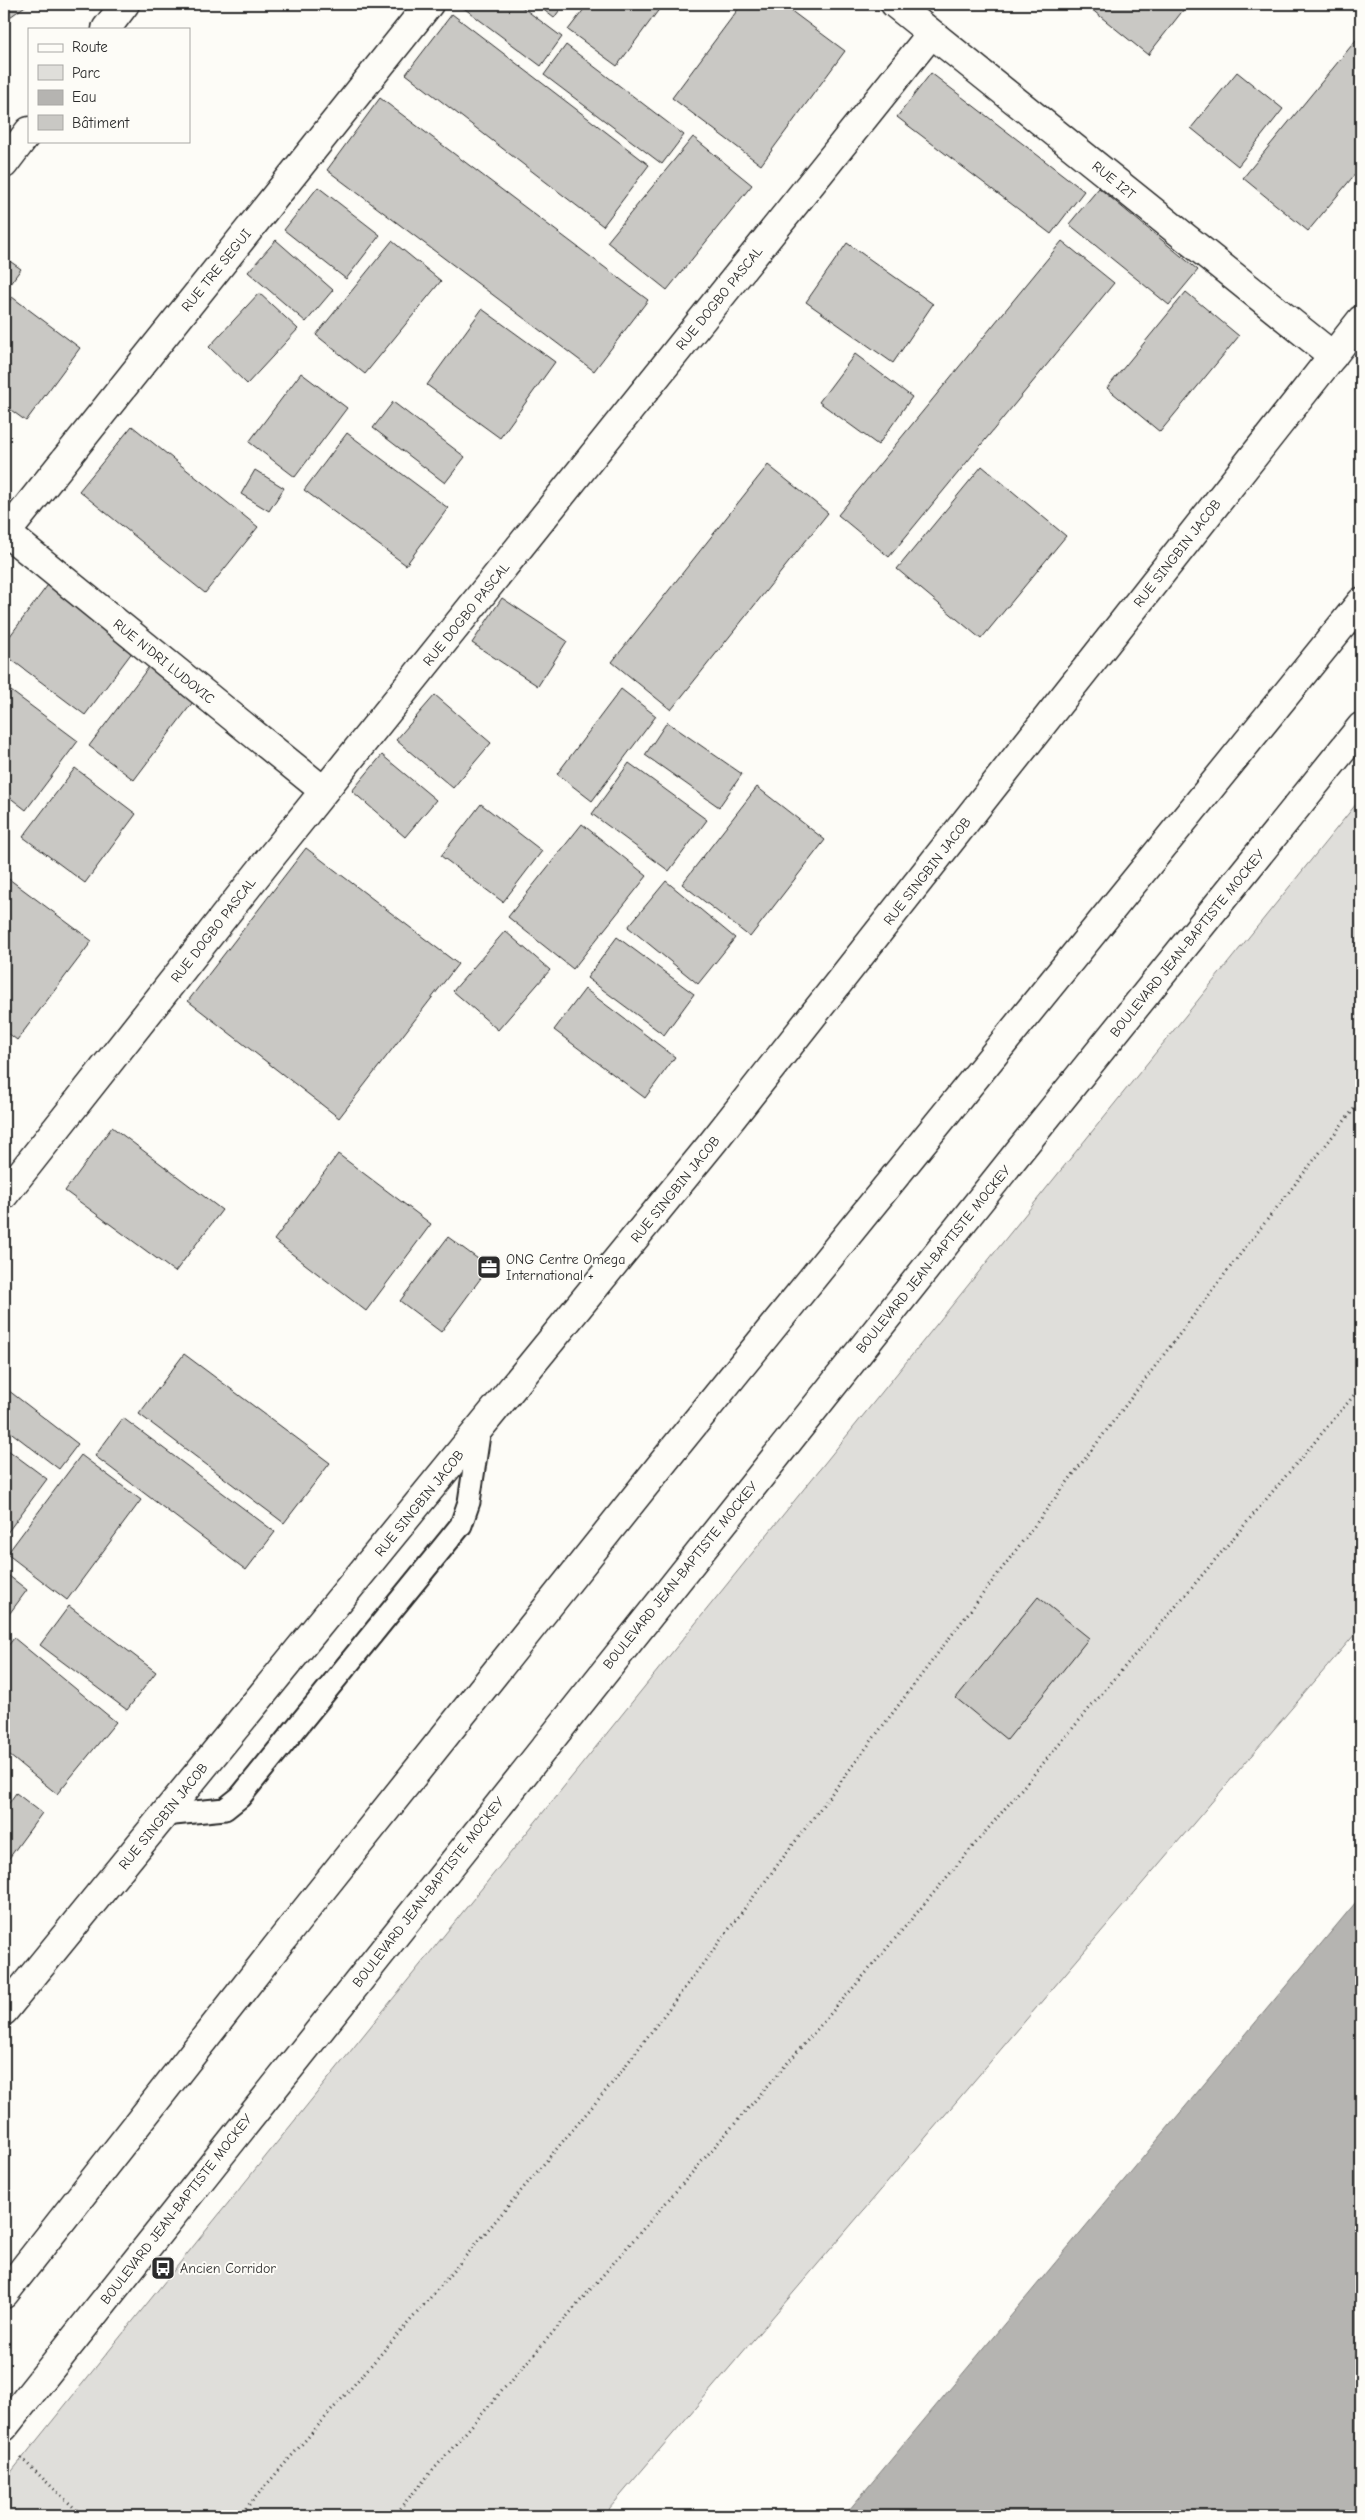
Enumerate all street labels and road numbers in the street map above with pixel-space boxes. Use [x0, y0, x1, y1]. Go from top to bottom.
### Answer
street label: RUE I2T [1088, 158, 1139, 204]
street label: RUE TRE SEGUI [178, 226, 255, 315]
street label: RUE DOGBO PASCAL [672, 243, 766, 353]
street label: RUE SINGBIN JACOB [1130, 496, 1225, 611]
street label: RUE DOGBO PASCAL [419, 559, 513, 669]
street label: RUE N'DRI LUDOVIC [110, 615, 218, 708]
street label: RUE SINGBIN JACOB [880, 814, 975, 929]
street label: BOULEVARD JEAN-BAPTISTE MOCKEY [1106, 845, 1269, 1041]
street label: RUE DOGBO PASCAL [167, 875, 260, 986]
street label: RUE SINGBIN JACOB [627, 1132, 724, 1246]
street label: BOULEVARD JEAN-BAPTISTE MOCKEY [852, 1161, 1015, 1357]
street label: RUE SINGBIN JACOB [371, 1446, 468, 1560]
street label: BOULEVARD JEAN-BAPTISTE MOCKEY [599, 1477, 762, 1673]
street label: RUE SINGBIN JACOB [115, 1759, 212, 1873]
street label: BOULEVARD JEAN-BAPTISTE MOCKEY [349, 1793, 508, 1991]
street label: BOULEVARD JEAN-BAPTISTE MOCKEY [97, 2110, 256, 2308]

